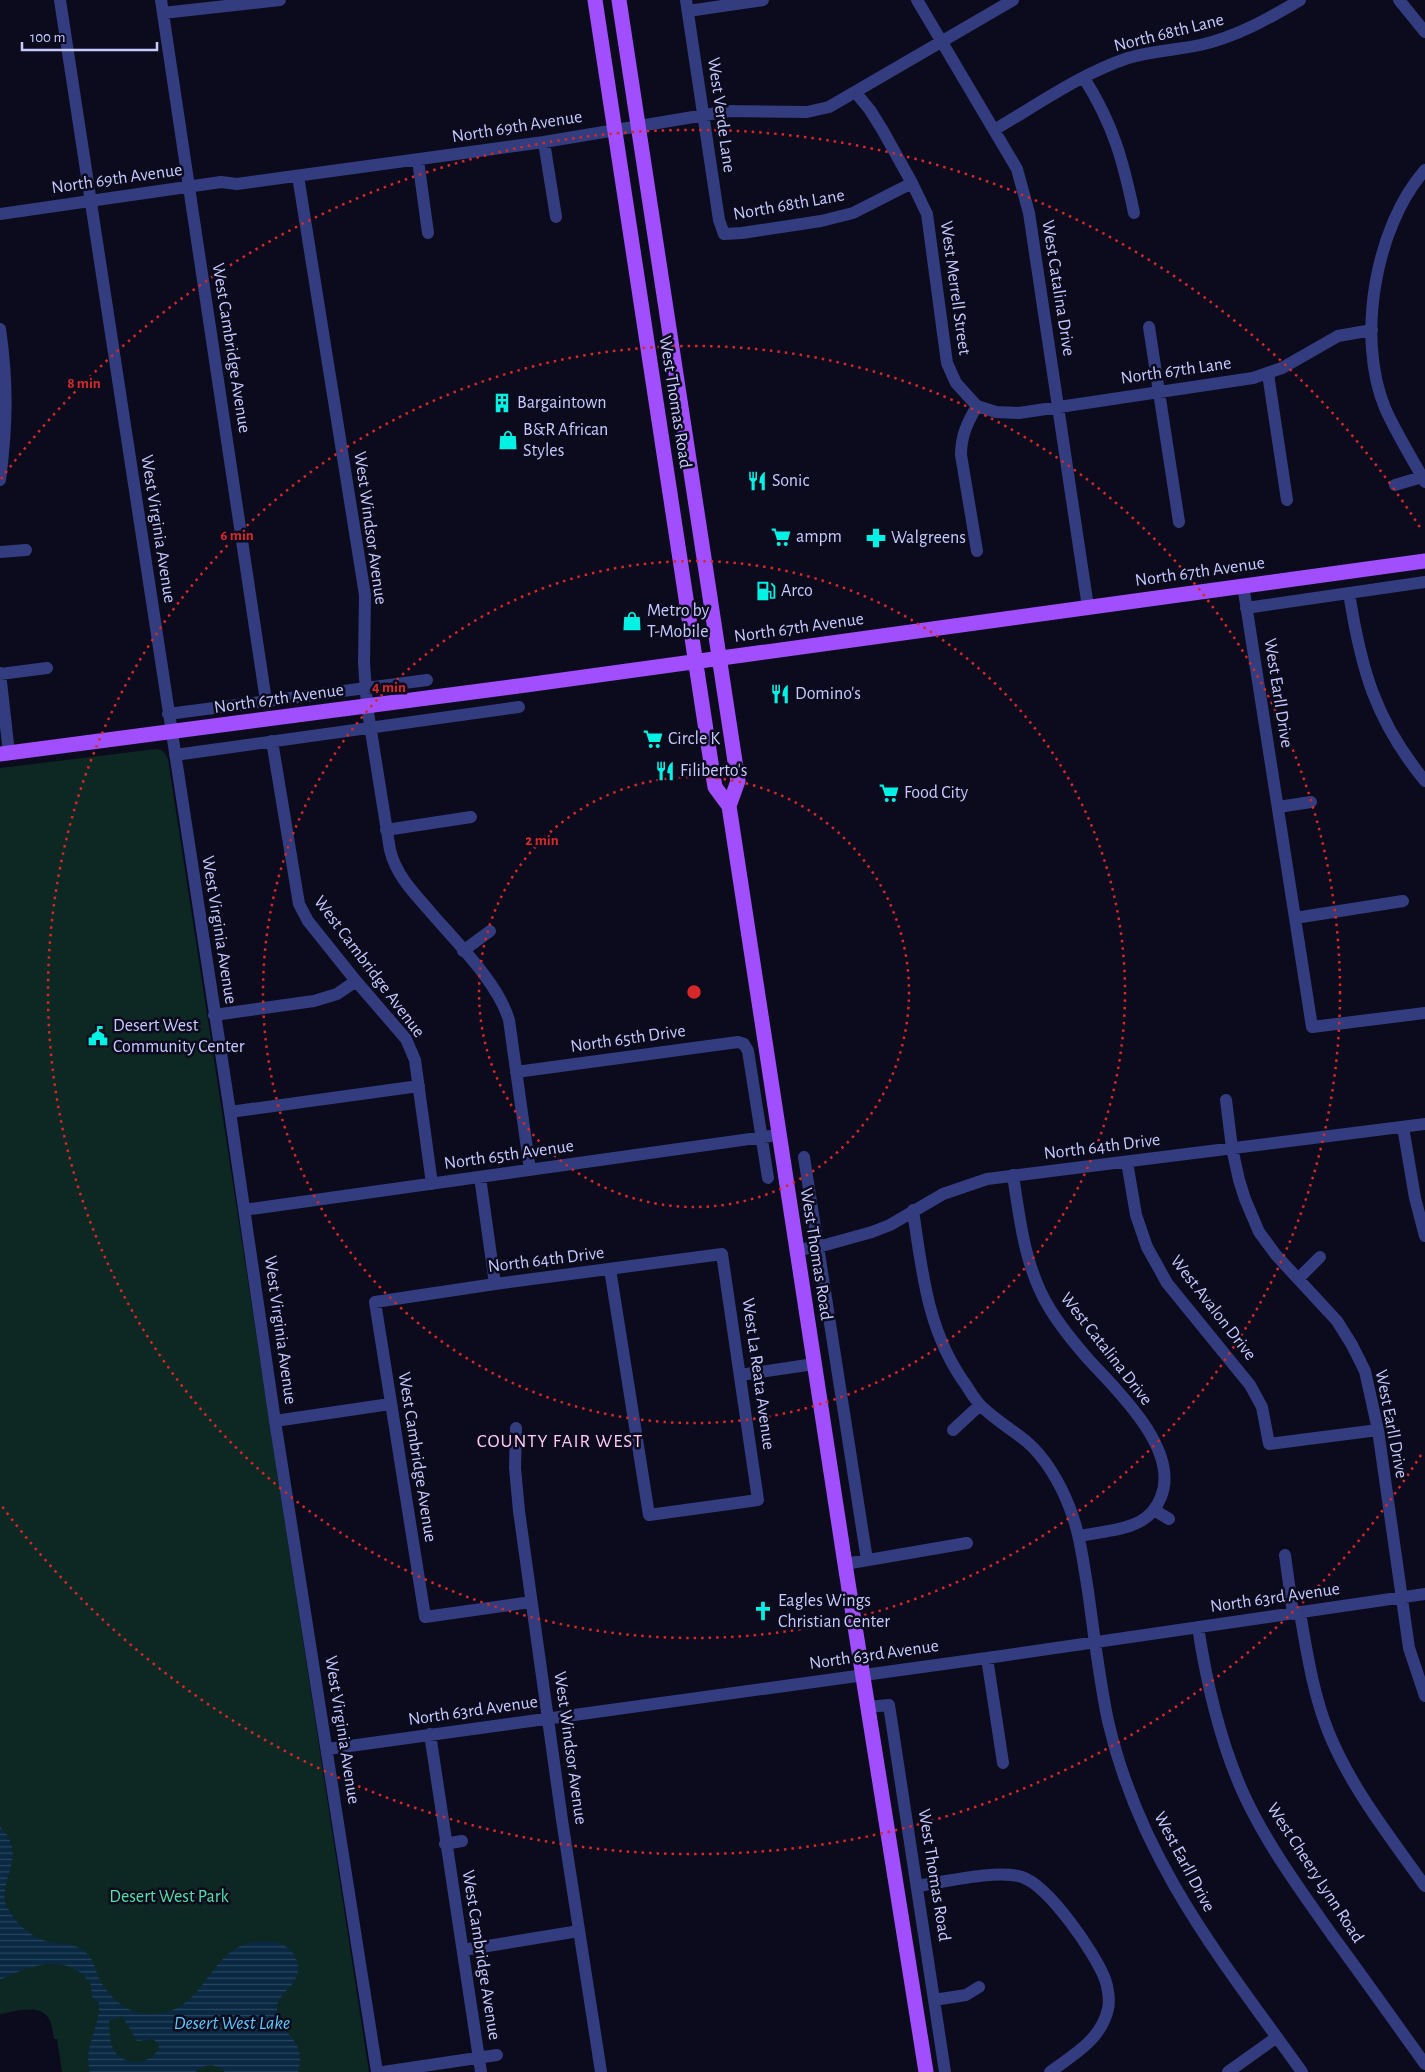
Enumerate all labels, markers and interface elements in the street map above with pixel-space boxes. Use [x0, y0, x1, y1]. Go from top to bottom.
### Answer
street label: North 68th Lane [1112, 11, 1226, 55]
scale bar [22, 20, 158, 52]
text: 100 m [30, 30, 65, 45]
street label: West Verde Lane [704, 56, 738, 174]
street label: North 69th Avenue [450, 108, 584, 146]
street label: North 69th Avenue [50, 161, 184, 197]
street label: North 68th Lane [732, 186, 846, 224]
street label: West Catalina Drive [1038, 219, 1078, 357]
street label: West Merrell Street [937, 220, 973, 356]
street label: West Cambridge Avenue [209, 262, 253, 434]
street label: West Thomas Road [656, 335, 694, 469]
street label: North 67th Lane [1119, 354, 1233, 388]
text: 8 min [67, 376, 101, 391]
building icon: Bargaintown [491, 392, 513, 414]
place label: Bargaintown [517, 394, 607, 412]
place label: B&R African Styles [523, 421, 608, 460]
shop icon: B&R African Styles [497, 429, 519, 451]
street label: West Windsor Avenue [350, 450, 390, 606]
street label: West Virginia Avenue [137, 454, 179, 604]
restaurant icon: Sonic [746, 470, 768, 492]
place label: Sonic [772, 472, 809, 490]
supermarket icon: ampm [770, 526, 792, 548]
pharmacy icon: Walgreens [865, 527, 887, 549]
text: 6 min [220, 528, 254, 543]
place label: ampm [796, 528, 842, 546]
place label: Walgreens [891, 529, 966, 547]
street label: North 67th Avenue [1134, 554, 1266, 590]
fuel station icon: Arco [755, 580, 777, 602]
place label: Arco [781, 582, 813, 600]
place label: Metro by T-Mobile [647, 602, 709, 641]
shop icon: Metro by T-Mobile [621, 610, 643, 632]
street label: North 67th Avenue [733, 610, 865, 646]
street label: West Earll Drive [1260, 637, 1296, 749]
text: 4 min [372, 680, 406, 695]
street label: North 67th Avenue [213, 681, 345, 717]
restaurant icon: Domino's [769, 683, 791, 705]
place label: Domino's [795, 685, 861, 703]
supermarket icon: Circle K [642, 728, 664, 750]
place label: Circle K [668, 730, 720, 748]
restaurant icon: Filiberto's [654, 760, 676, 782]
place label: Filiberto's [680, 762, 747, 780]
supermarket icon: Food City [878, 782, 900, 804]
place label: Food City [904, 784, 969, 802]
text: 2 min [525, 833, 559, 848]
street label: West Virginia Avenue [198, 855, 240, 1005]
street label: West Cambridge Avenue [310, 893, 428, 1041]
centre of rings [685, 983, 703, 1001]
place label: Desert West Community Center [113, 1017, 245, 1056]
street label: North 65th Drive [569, 1022, 687, 1056]
public building icon: Desert West Community Center [87, 1025, 109, 1047]
street label: North 64th Drive [1043, 1131, 1161, 1163]
street label: North 65th Avenue [443, 1137, 575, 1173]
street label: West Thomas Road [797, 1187, 835, 1321]
street label: North 64th Drive [487, 1244, 605, 1276]
street label: West Avalon Drive [1167, 1252, 1259, 1364]
street label: West Virginia Avenue [261, 1255, 299, 1405]
street label: West Catalina Drive [1057, 1289, 1155, 1409]
street label: West La Reata Avenue [738, 1297, 778, 1451]
street label: West Earll Drive [1372, 1368, 1410, 1480]
street label: West Cambridge Avenue [395, 1371, 439, 1543]
district label: COUNTY FAIR WEST [477, 1432, 643, 1451]
street label: North 63rd Avenue [1209, 1580, 1341, 1616]
place label: Eagles Wings Christian Center [778, 1592, 890, 1631]
church icon: Eagles Wings Christian Center [752, 1600, 774, 1622]
street label: North 63rd Avenue [808, 1637, 940, 1673]
street label: West Virginia Avenue [321, 1655, 363, 1805]
street label: West Windsor Avenue [550, 1670, 590, 1826]
street label: North 63rd Avenue [407, 1693, 539, 1729]
street label: West Cheery Lynn Road [1263, 1800, 1367, 1946]
street label: West Thomas Road [915, 1808, 953, 1942]
street label: West Earll Drive [1150, 1809, 1218, 1915]
street label: West Cambridge Avenue [459, 1869, 503, 2041]
park label: Desert West Park [109, 1888, 230, 1906]
water label: Desert West Lake [174, 2014, 290, 2033]

